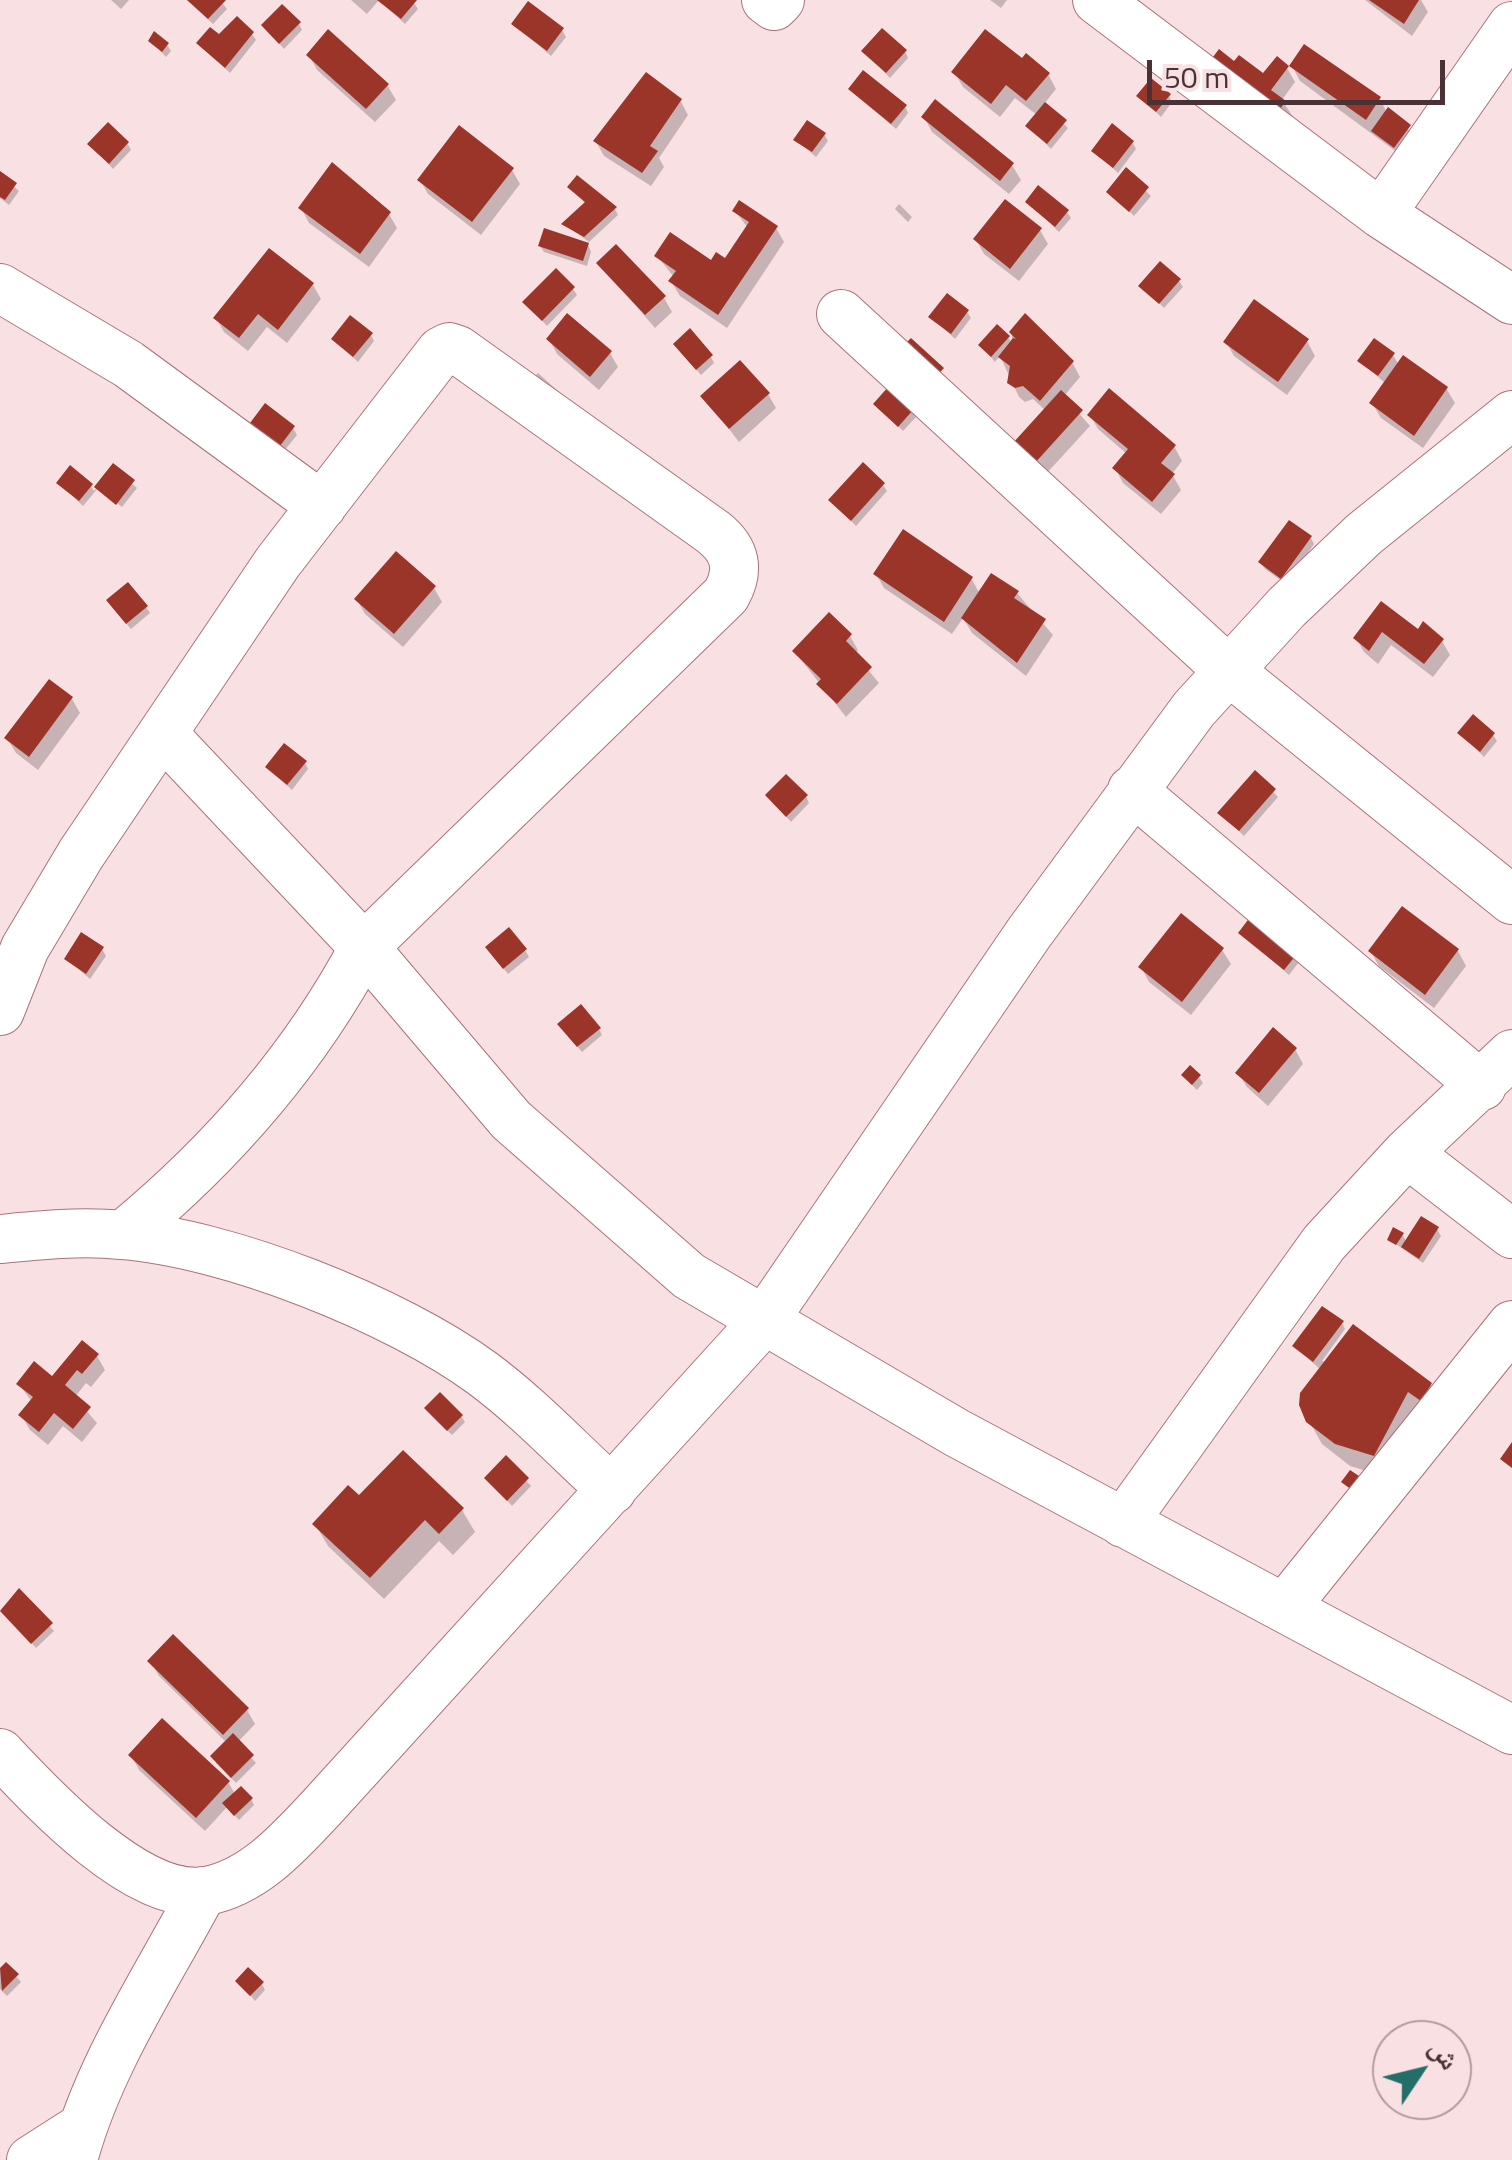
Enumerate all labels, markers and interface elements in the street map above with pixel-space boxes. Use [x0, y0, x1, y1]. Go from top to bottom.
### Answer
scale bar [1152, 40, 1450, 102]
text: 50 m [1164, 54, 1229, 100]
north arrow [1372, 2020, 1472, 2120]
text: ش [1419, 2029, 1471, 2078]

